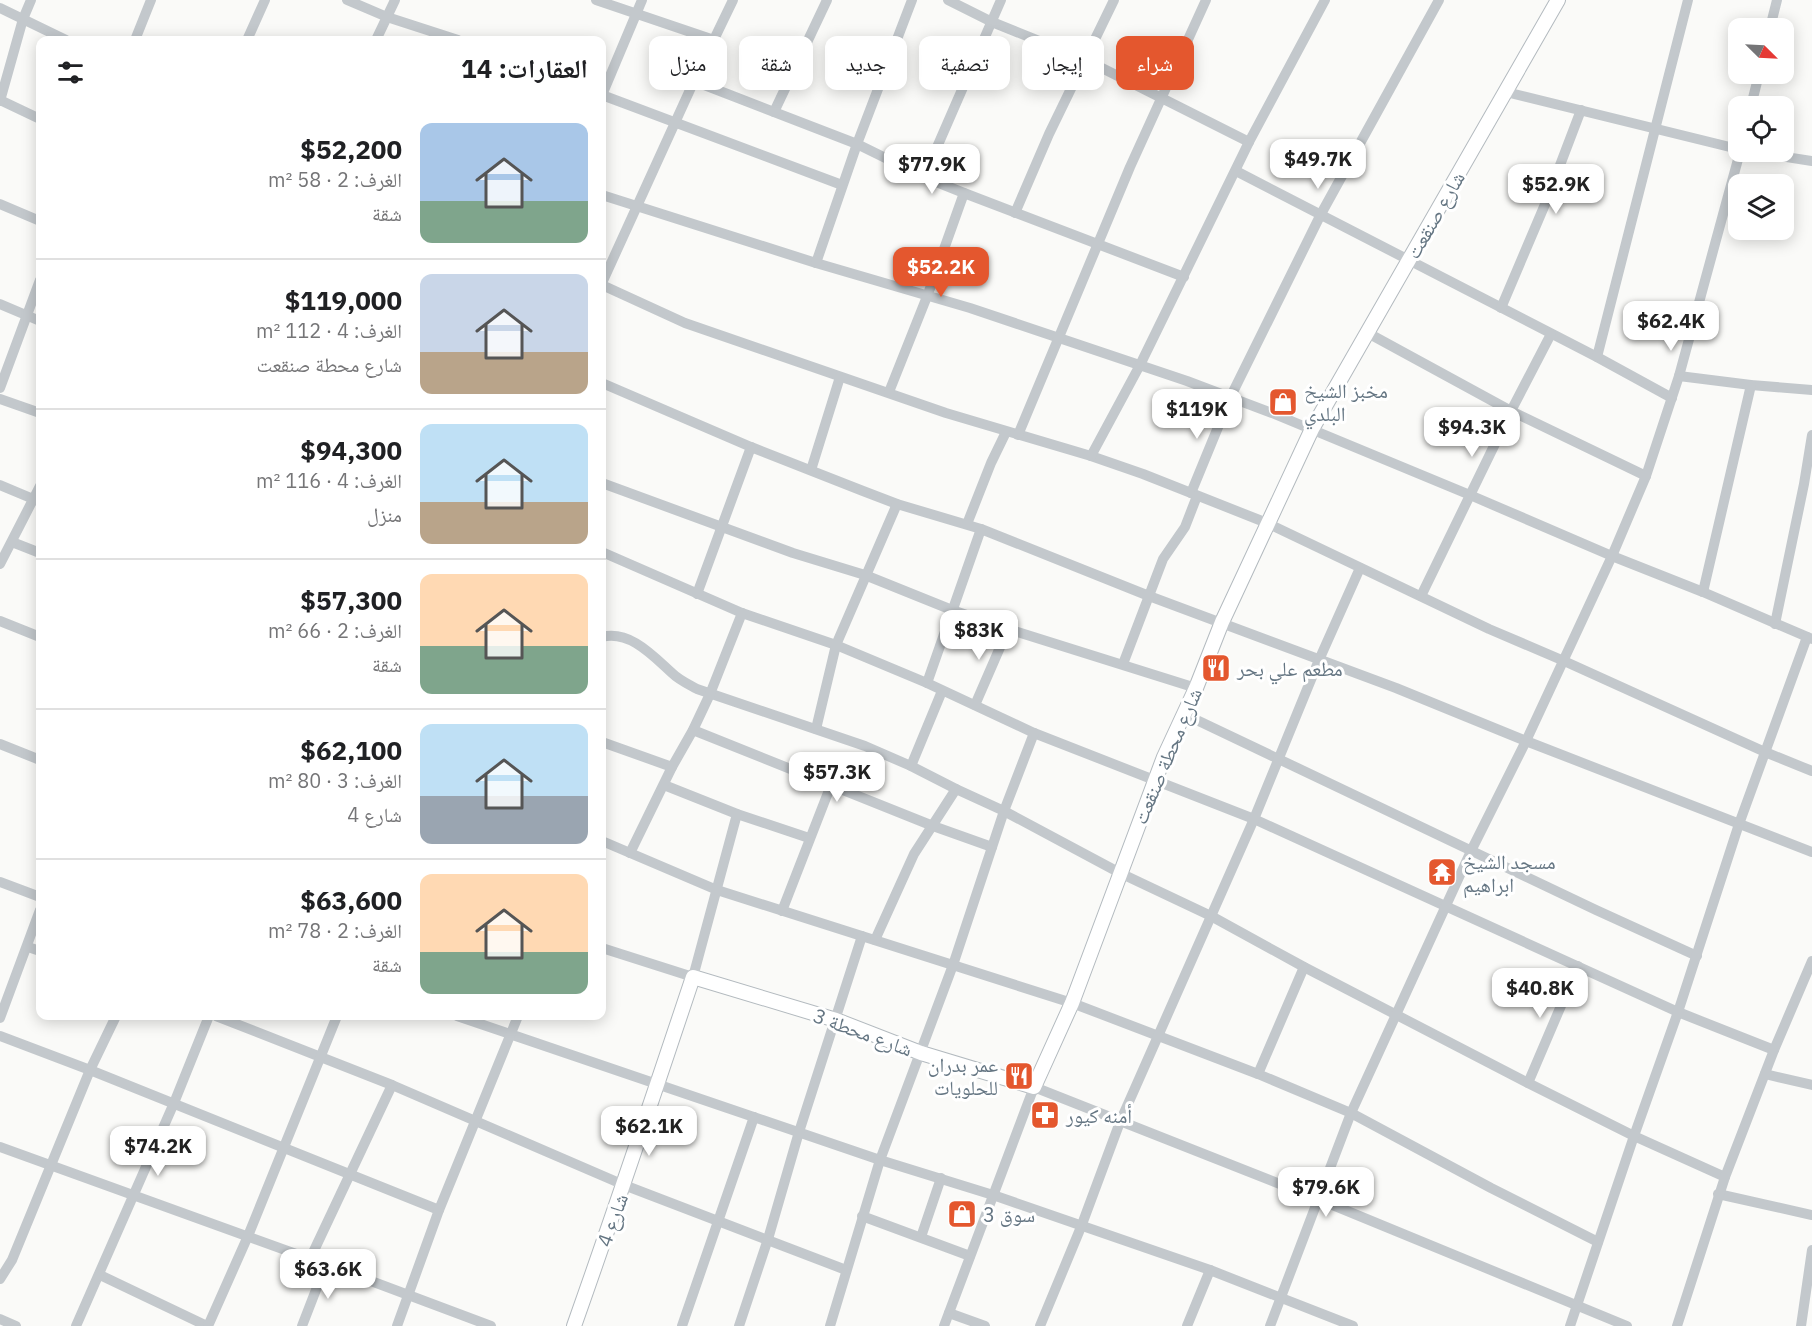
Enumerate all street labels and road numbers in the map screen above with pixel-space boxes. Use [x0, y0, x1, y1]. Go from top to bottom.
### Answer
street label: شارع صنقعت [1399, 166, 1471, 264]
street label: شارع محطة صنقعت [1126, 684, 1208, 828]
street label: شارع محطة 3 [810, 1002, 916, 1062]
street label: شارع 4 [590, 1190, 634, 1250]

